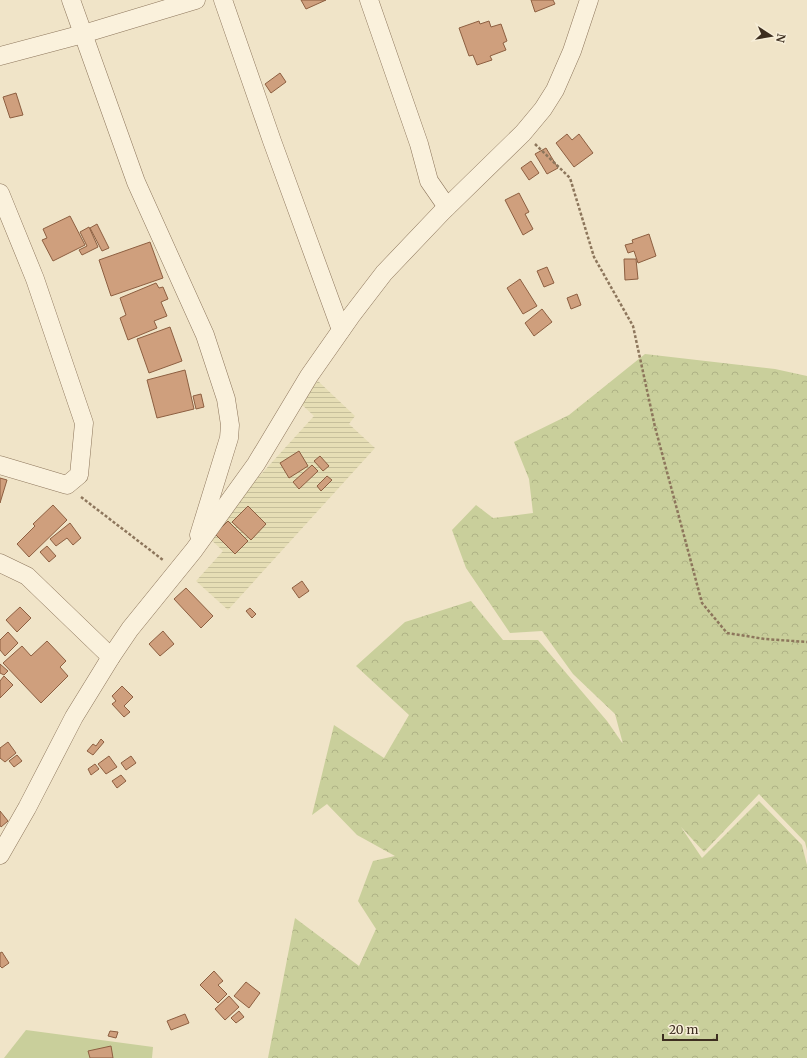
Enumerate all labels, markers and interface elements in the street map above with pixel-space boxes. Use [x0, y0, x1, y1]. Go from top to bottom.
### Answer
north arrow [751, 16, 791, 56]
text: N [773, 32, 789, 44]
scale bar [663, 1016, 717, 1042]
text: 20 m [669, 1022, 698, 1037]

